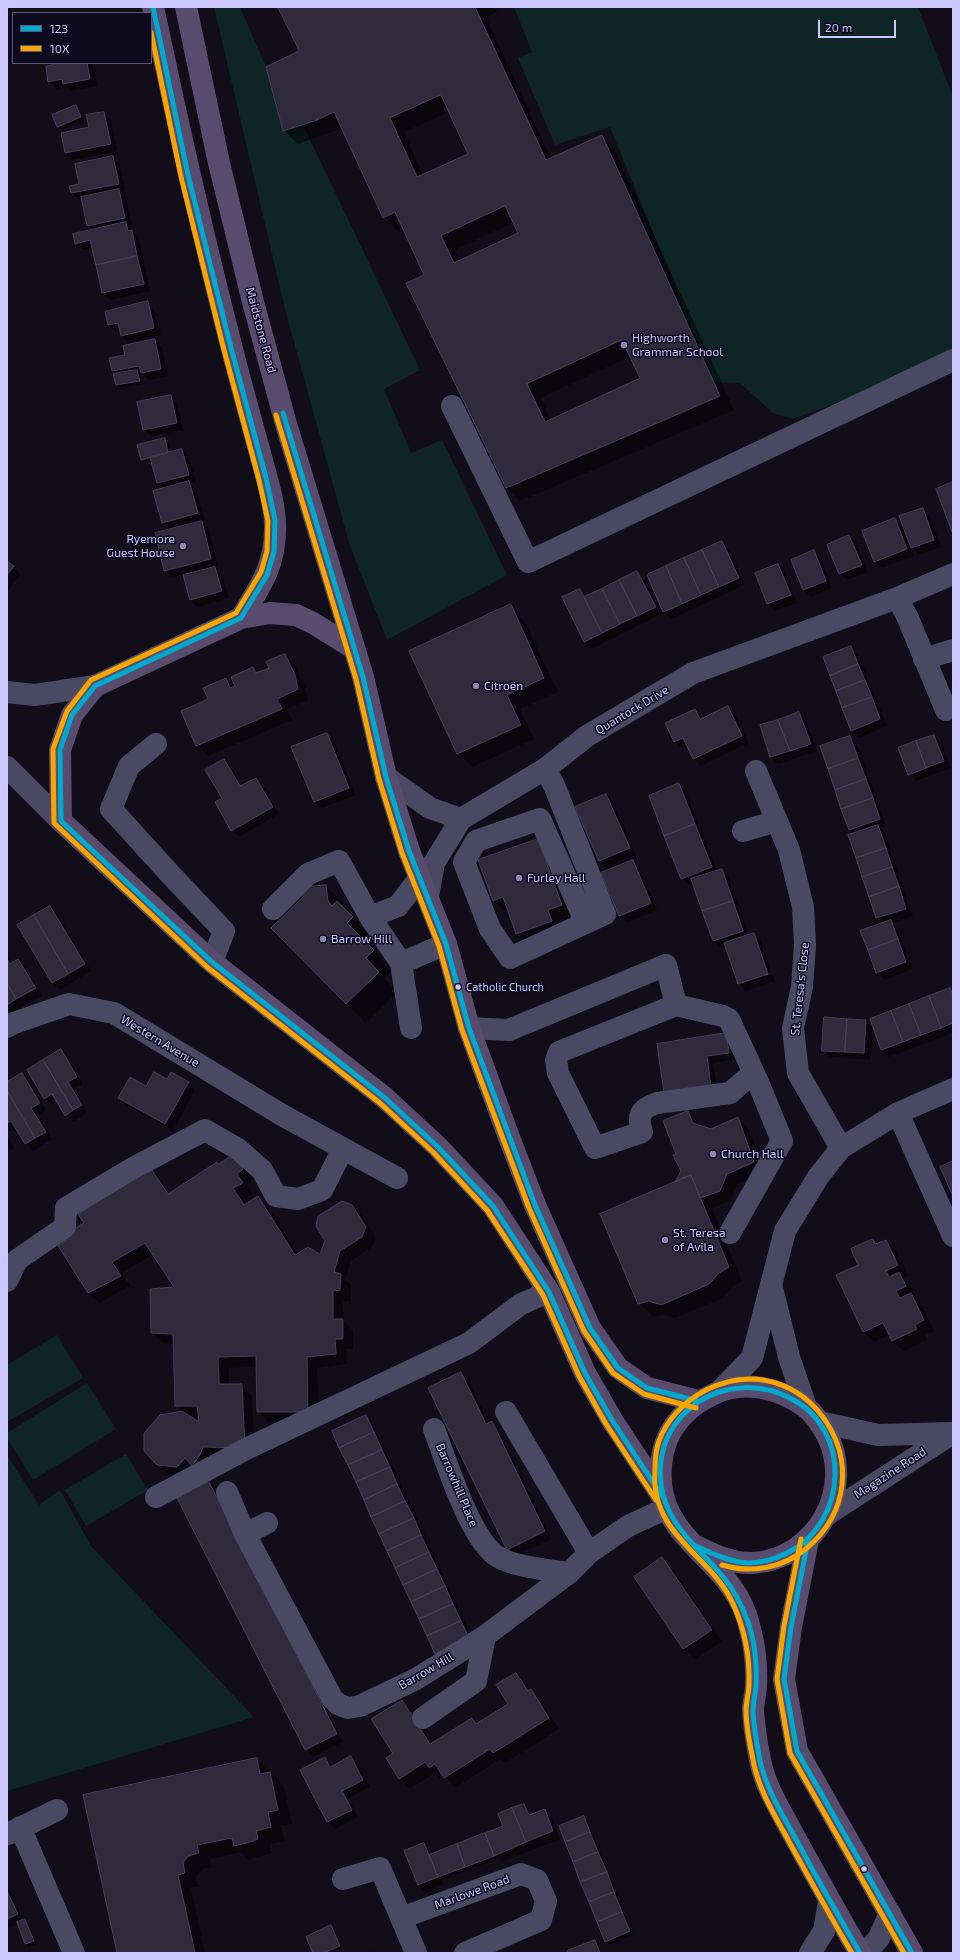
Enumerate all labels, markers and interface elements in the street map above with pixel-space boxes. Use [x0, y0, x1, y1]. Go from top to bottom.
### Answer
legend [12, 12, 152, 64]
scale bar [820, 12, 898, 38]
text: 20 m [825, 20, 852, 34]
text: 123 [50, 21, 68, 35]
text: 10X [50, 41, 69, 55]
street label: Maidstone Road [243, 286, 279, 374]
place label: Highworth Grammar School [632, 331, 723, 359]
marker: Highworth Grammar School [619, 340, 629, 350]
place label: Ryemore Guest House [107, 532, 175, 560]
marker: Ryemore Guest House [178, 541, 188, 551]
place label: Citroën [484, 679, 523, 693]
marker: Citroën [471, 681, 481, 691]
street label: Quantock Drive [593, 682, 671, 738]
place label: Furley Hall [527, 871, 586, 885]
marker: Furley Hall [514, 873, 524, 883]
place label: Barrow Hill [331, 932, 392, 946]
marker: Barrow Hill [318, 934, 328, 944]
street label: St. Teresa's Close [788, 942, 812, 1036]
place label: Catholic Church [466, 980, 544, 994]
marker: Catholic Church [453, 982, 463, 992]
street label: Western Avenue [118, 1012, 202, 1070]
place label: Church Hall [721, 1147, 784, 1161]
marker: Church Hall [708, 1149, 718, 1159]
place label: St. Teresa of Avila [673, 1226, 726, 1254]
marker: St. Teresa of Avila [660, 1235, 670, 1245]
street label: Barrowhill Place [433, 1441, 481, 1529]
street label: Magazine Road [851, 1444, 929, 1502]
street label: Barrow Hill [396, 1650, 456, 1692]
unlabelled marker [859, 1864, 869, 1874]
street label: Marlowe Road [432, 1872, 512, 1912]

